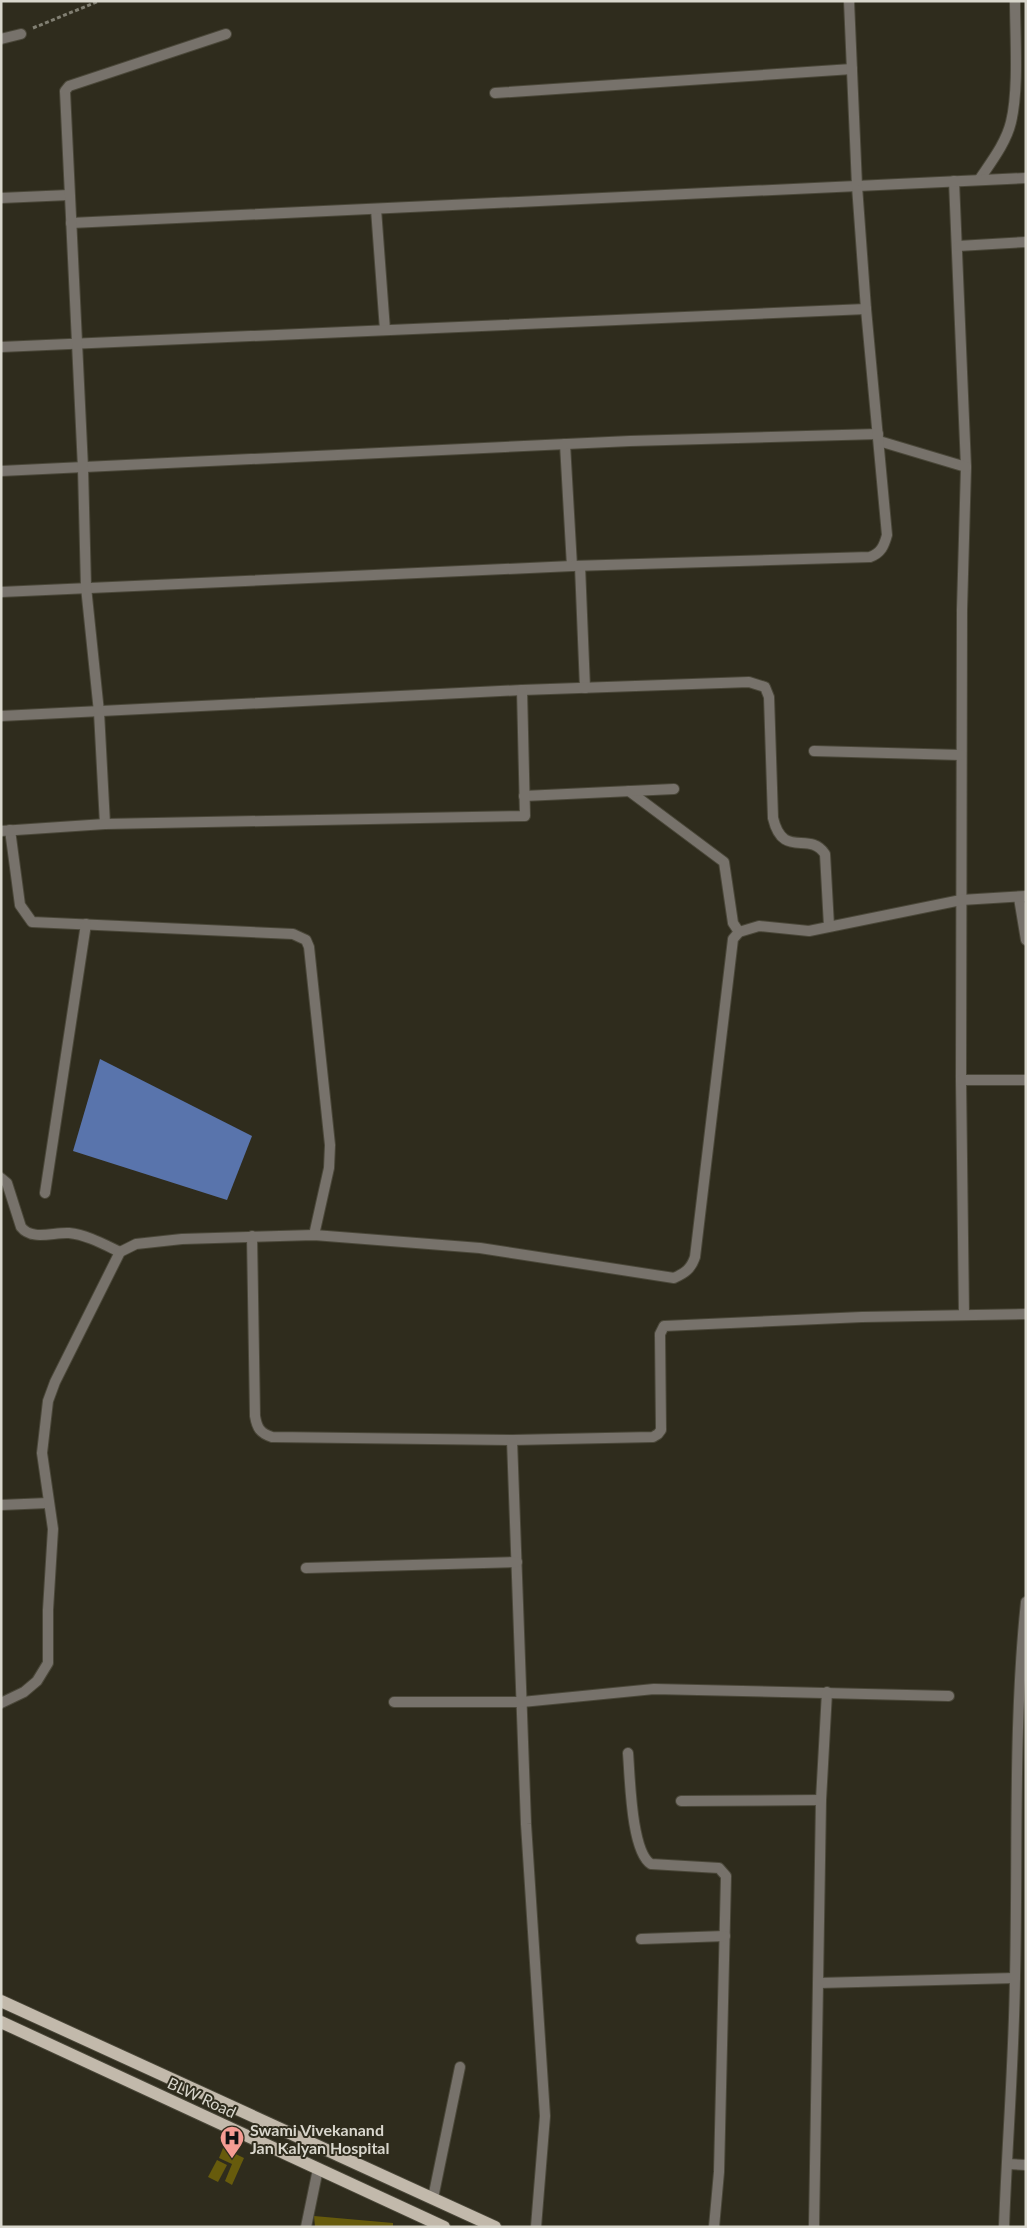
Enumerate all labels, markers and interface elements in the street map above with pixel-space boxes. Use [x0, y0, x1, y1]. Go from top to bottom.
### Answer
street label: BLW Road [165, 2073, 239, 2121]
place label: Swami Vivekanand Jan Kalyan Hospital [250, 2120, 389, 2157]
hospital icon: Swami Vivekanand Jan Kalyan Hospital [219, 2125, 245, 2159]

